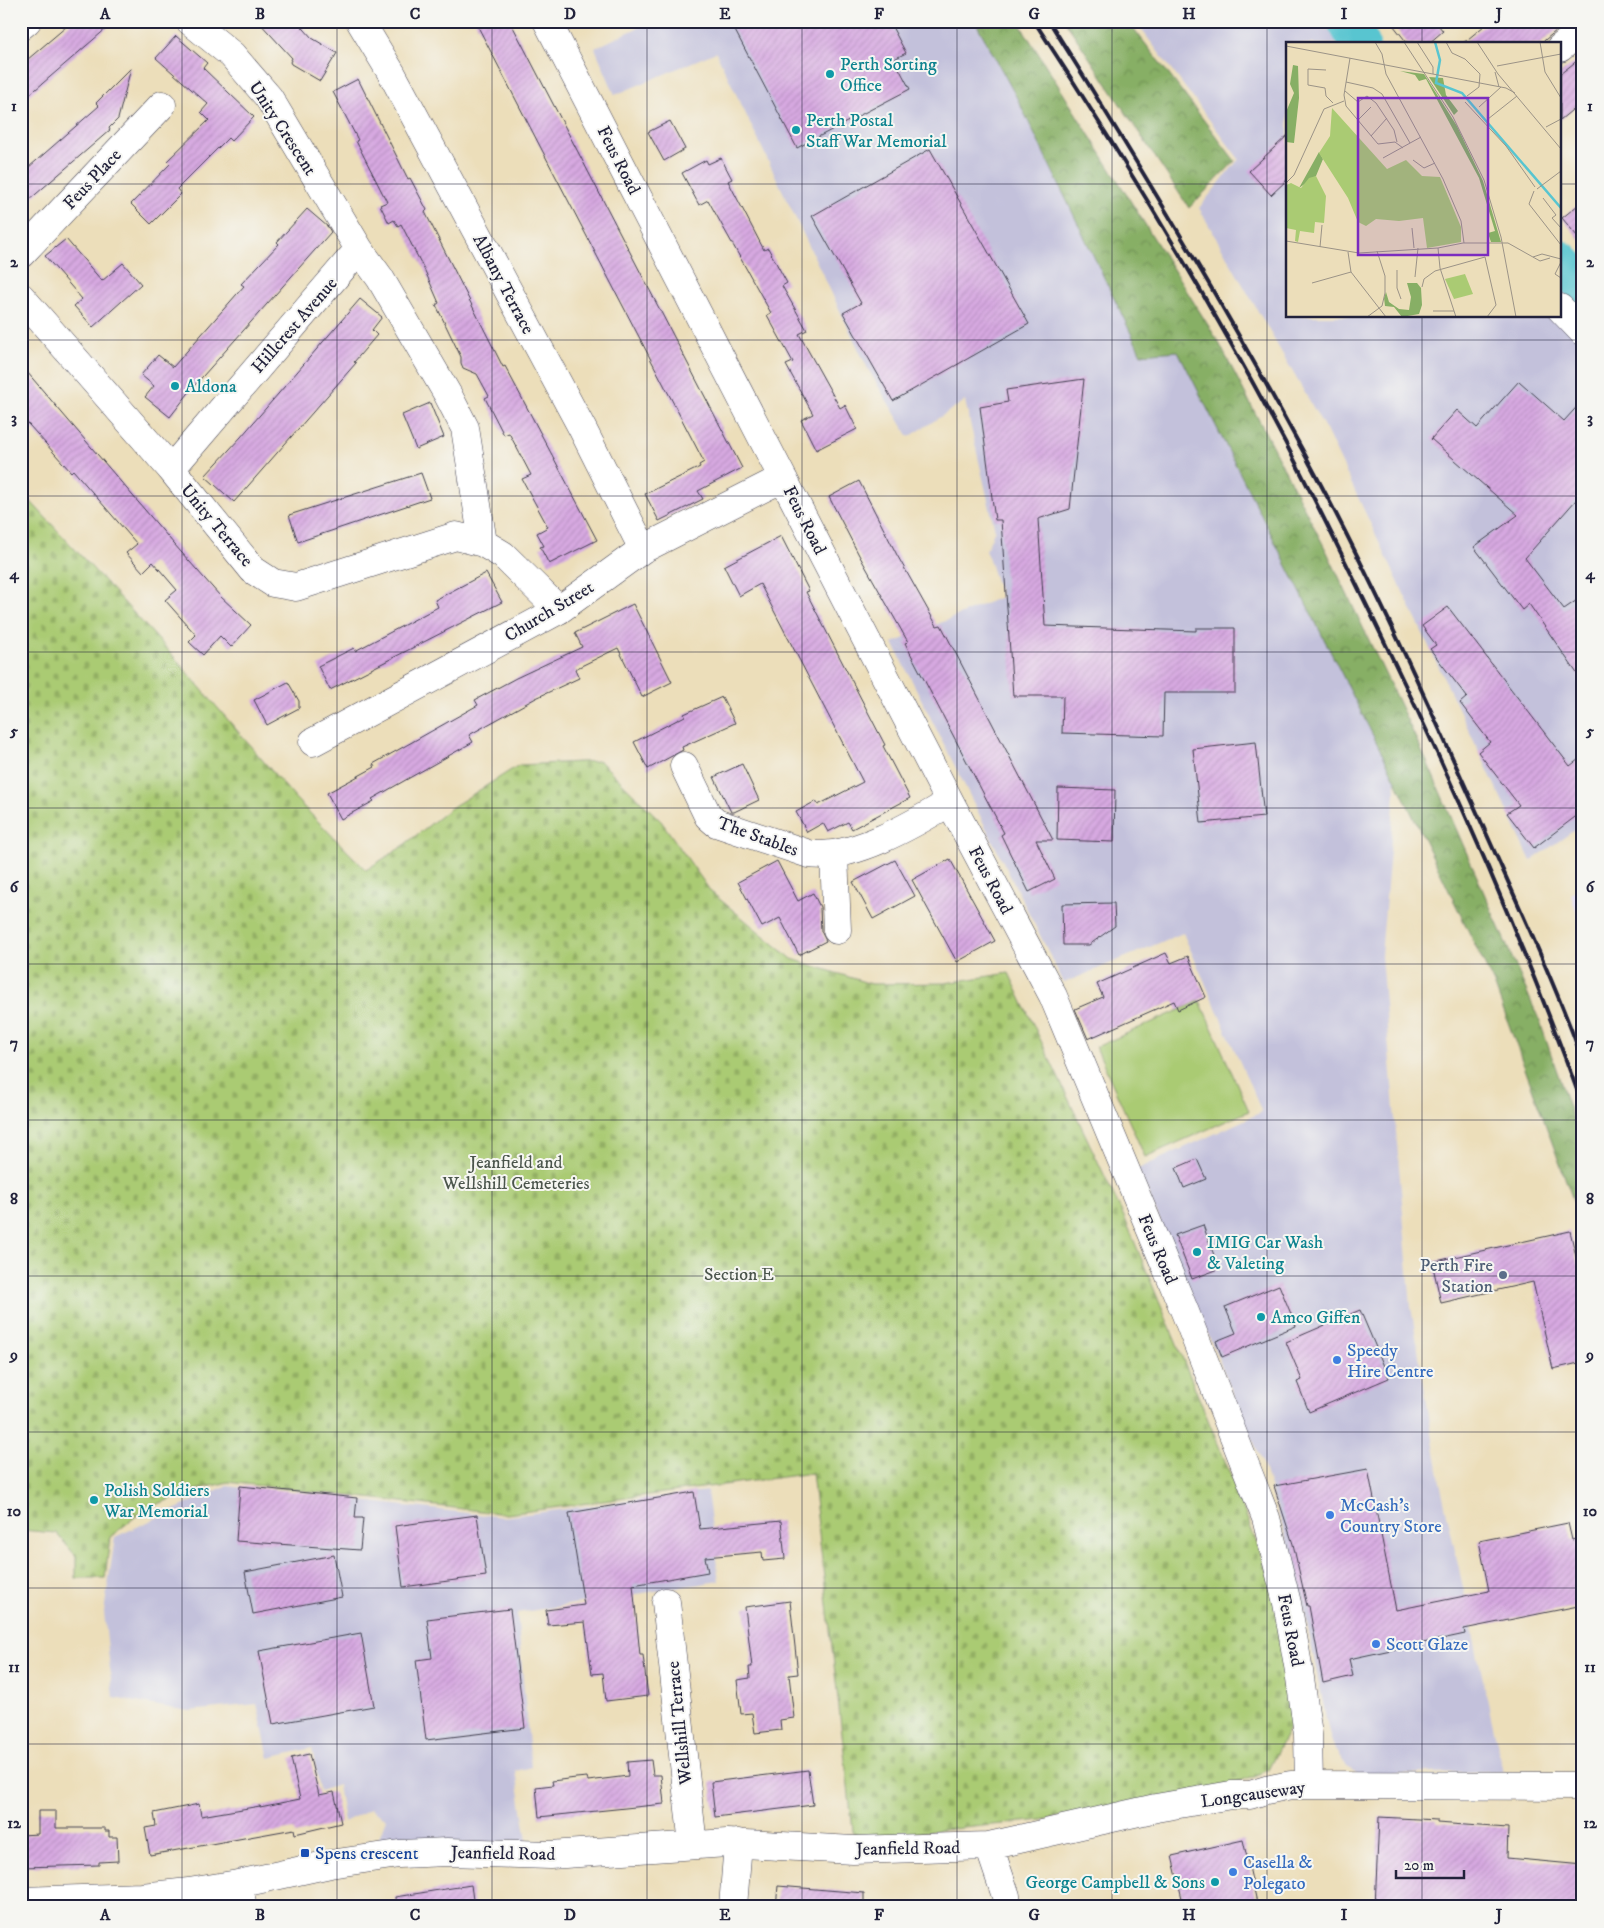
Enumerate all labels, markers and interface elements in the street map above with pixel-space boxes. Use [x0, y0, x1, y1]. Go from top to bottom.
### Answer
text: A [99, 4, 111, 24]
text: B [255, 4, 265, 24]
text: C [410, 4, 420, 24]
text: D [564, 4, 576, 24]
text: E [719, 4, 731, 24]
text: F [874, 4, 884, 24]
text: G [1028, 4, 1040, 24]
text: H [1182, 4, 1196, 24]
text: I [1341, 4, 1348, 24]
text: J [1494, 4, 1503, 24]
inset map [1286, 42, 1562, 318]
place label: Perth Sorting Office [840, 54, 937, 97]
marker: Perth Sorting Office [824, 68, 836, 80]
street label: Unity Crescent [244, 77, 321, 180]
text: 1 [11, 96, 17, 116]
text: 1 [1587, 96, 1593, 116]
place label: Perth Postal Staff War Memorial [806, 110, 947, 153]
street label: Feus Road [592, 123, 645, 198]
marker: Perth Postal Staff War Memorial [790, 124, 802, 136]
street label: Feus Place [59, 145, 126, 215]
street label: Albany Terrace [468, 231, 539, 338]
text: 2 [10, 252, 19, 272]
text: 2 [1586, 252, 1595, 272]
street label: Hillcrest Avenue [247, 273, 342, 378]
place label: Aldona [185, 376, 237, 398]
marker: Aldona [169, 380, 181, 392]
text: 3 [11, 408, 17, 428]
text: 3 [1587, 408, 1593, 428]
street label: Unity Terrace [175, 480, 257, 571]
street label: Feus Road [778, 483, 831, 558]
text: 4 [8, 564, 19, 584]
text: 4 [1584, 564, 1595, 584]
street label: Church Street [501, 576, 598, 647]
text: 5 [9, 721, 18, 741]
text: 5 [1585, 721, 1594, 741]
street label: The Stables [714, 812, 801, 862]
street label: Feus Road [963, 843, 1017, 918]
text: 6 [10, 877, 20, 897]
text: 6 [1586, 877, 1596, 897]
text: 7 [10, 1033, 18, 1053]
text: 7 [1586, 1033, 1594, 1053]
park label: Jeanfield and Wellshill Cemeteries [441, 1152, 590, 1195]
text: 8 [10, 1189, 18, 1209]
text: 8 [1586, 1189, 1594, 1209]
street label: Feus Road [1133, 1211, 1182, 1288]
place label: IMIG Car Wash & Valeting [1207, 1232, 1324, 1275]
marker: IMIG Car Wash & Valeting [1191, 1246, 1203, 1258]
place label: Perth Fire Station [1420, 1255, 1494, 1298]
park label: Section E [704, 1264, 774, 1286]
marker: Perth Fire Station [1497, 1269, 1509, 1281]
place label: Amco Giffen [1271, 1307, 1361, 1329]
marker: Amco Giffen [1255, 1311, 1267, 1323]
place label: Speedy Hire Centre [1347, 1340, 1433, 1383]
text: 9 [9, 1345, 18, 1365]
text: 9 [1585, 1345, 1594, 1365]
marker: Speedy Hire Centre [1331, 1354, 1343, 1366]
place label: Polish Soldiers War Memorial [103, 1480, 209, 1523]
marker: Polish Soldiers War Memorial [88, 1494, 100, 1506]
place label: McCash's Country Store [1340, 1495, 1442, 1538]
text: 10 [7, 1501, 22, 1521]
text: 10 [1583, 1501, 1598, 1521]
marker: McCash's Country Store [1324, 1509, 1336, 1521]
street label: Feus Road [1272, 1592, 1308, 1669]
place label: Scott Glaze [1386, 1634, 1468, 1656]
marker: Scott Glaze [1370, 1638, 1382, 1650]
text: 11 [8, 1657, 20, 1677]
text: 11 [1584, 1657, 1596, 1677]
street label: Wellshill Terrace [663, 1660, 698, 1787]
street label: Longcauseway [1200, 1777, 1307, 1813]
text: 12 [7, 1813, 22, 1833]
text: 12 [1583, 1813, 1598, 1833]
street label: Jeanfield Road [854, 1837, 960, 1861]
street label: Jeanfield Road [449, 1842, 555, 1866]
place label: Spens crescent [315, 1843, 419, 1865]
marker: Spens crescent [299, 1847, 311, 1859]
scale bar [1396, 1848, 1464, 1880]
place label: Casella & Polegato [1243, 1852, 1312, 1895]
text: 20 m [1404, 1856, 1434, 1875]
marker: Casella & Polegato [1227, 1866, 1239, 1878]
place label: George Campbell & Sons [1025, 1872, 1205, 1894]
marker: George Campbell & Sons [1209, 1876, 1221, 1888]
text: A [99, 1905, 111, 1925]
text: B [255, 1905, 265, 1925]
text: C [410, 1905, 420, 1925]
text: D [564, 1905, 576, 1925]
text: E [719, 1905, 731, 1925]
text: F [874, 1905, 884, 1925]
text: G [1028, 1905, 1040, 1925]
text: H [1182, 1905, 1196, 1925]
text: I [1341, 1905, 1348, 1925]
text: J [1494, 1905, 1503, 1925]

